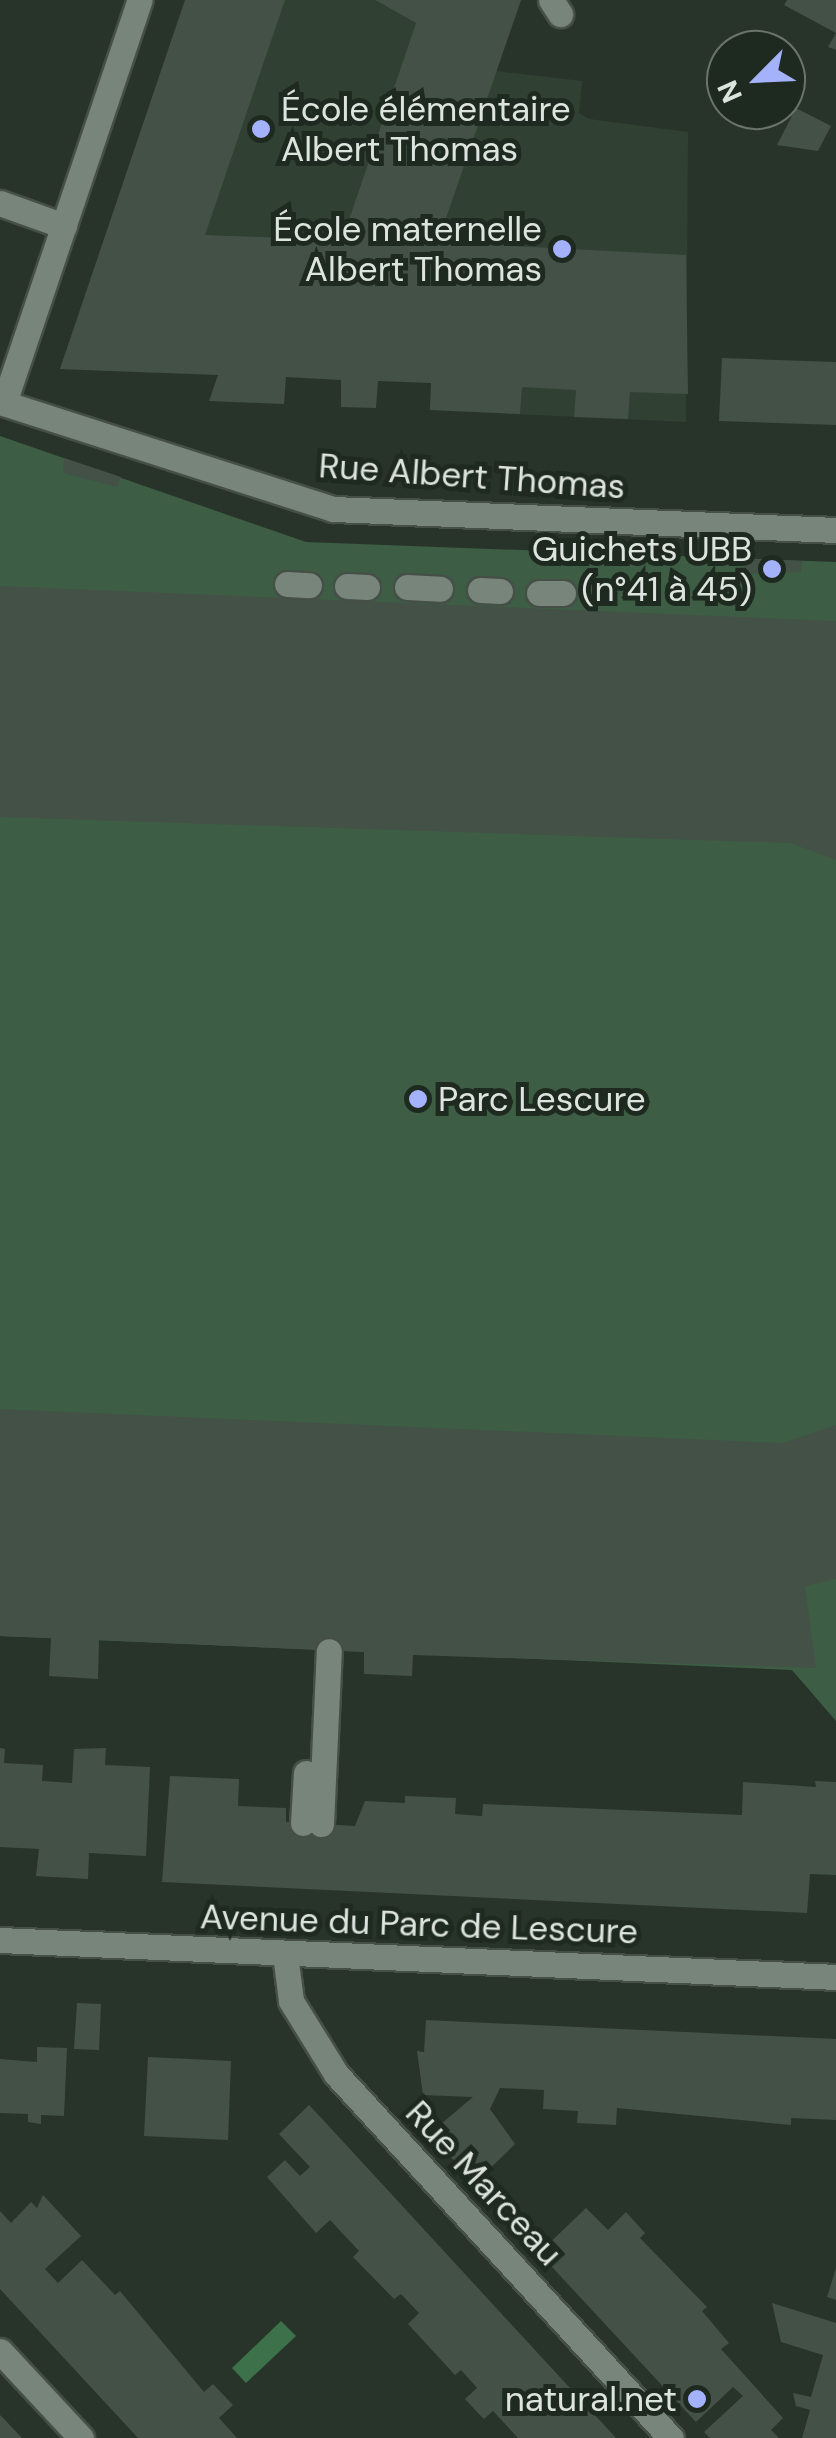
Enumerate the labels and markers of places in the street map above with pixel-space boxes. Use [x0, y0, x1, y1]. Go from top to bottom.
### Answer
place label: École élémentaire Albert Thomas [281, 88, 571, 170]
marker: École élémentaire Albert Thomas [250, 118, 272, 140]
place label: École maternelle Albert Thomas [273, 208, 542, 290]
marker: École maternelle Albert Thomas [551, 238, 573, 260]
place label: Guichets UBB (n°41 à 45) [532, 528, 752, 610]
marker: Guichets UBB (n°41 à 45) [761, 558, 783, 580]
place label: Parc Lescure [438, 1078, 646, 1120]
marker: Parc Lescure [407, 1088, 429, 1110]
place label: natural.net [505, 2378, 677, 2420]
marker: natural.net [686, 2388, 708, 2410]

